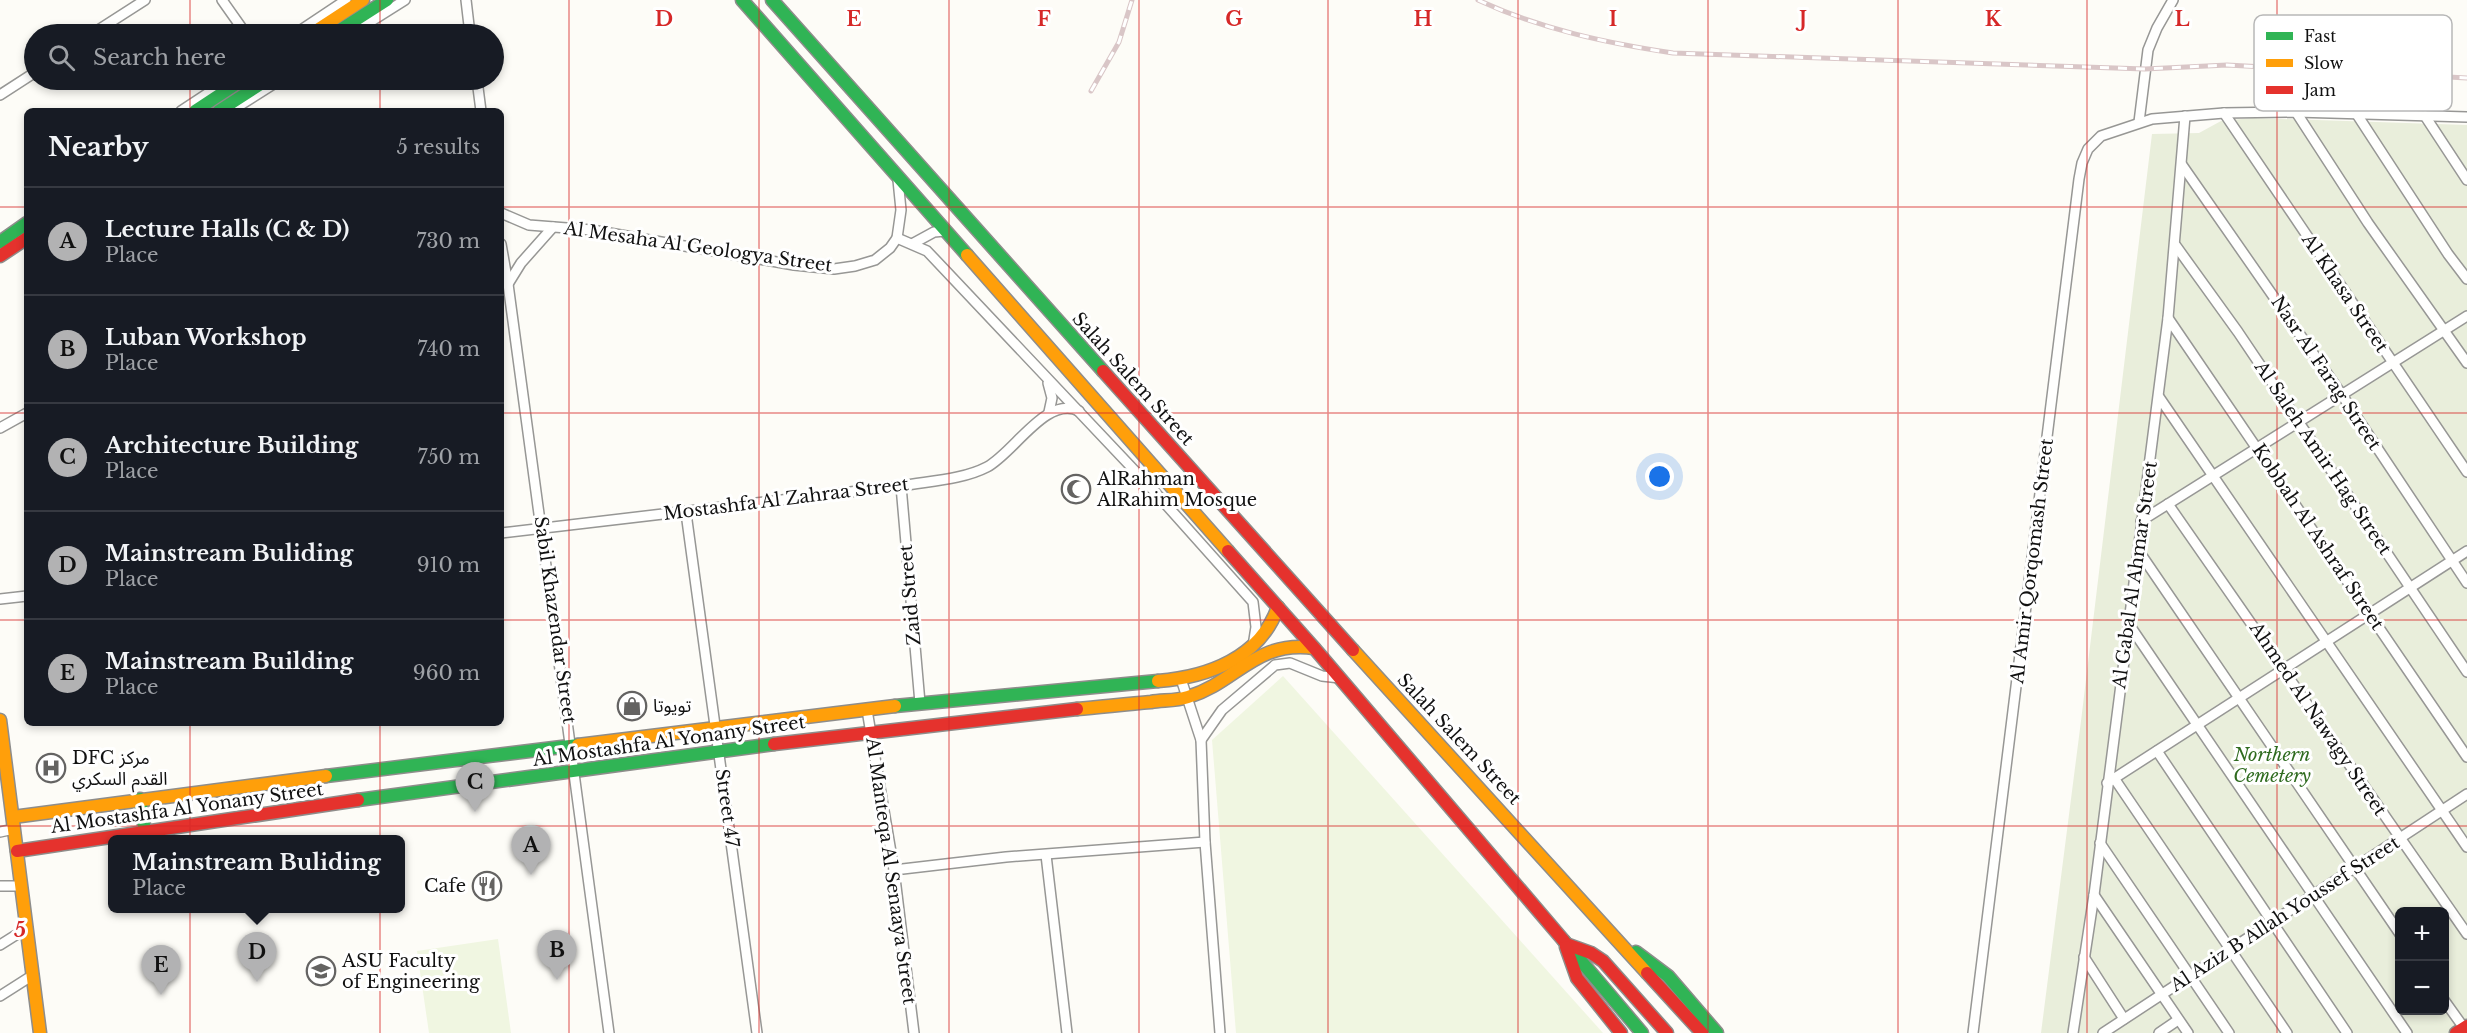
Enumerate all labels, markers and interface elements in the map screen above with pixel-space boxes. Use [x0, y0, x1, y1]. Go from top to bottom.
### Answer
text: D [655, 7, 673, 31]
text: E [846, 7, 862, 31]
text: F [1037, 7, 1051, 31]
text: G [1225, 7, 1243, 31]
text: H [1414, 7, 1433, 31]
text: I [1609, 7, 1617, 31]
text: J [1795, 7, 1807, 31]
text: K [1985, 7, 2002, 31]
text: L [2174, 7, 2190, 31]
legend [2254, 15, 2452, 111]
search box [24, 24, 504, 90]
text: Fast [2304, 26, 2336, 46]
icon: search [45, 41, 78, 74]
text: Search here [93, 44, 226, 71]
text: Slow [2304, 53, 2344, 73]
text: Jam [2302, 80, 2336, 100]
text: Nearby [48, 131, 149, 163]
text: 5 results [397, 135, 480, 159]
text: Lecture Halls (C & D) [105, 216, 349, 243]
street label: Al Mesaha Al Geologya Street [561, 217, 834, 277]
text: A [59, 229, 76, 253]
text: 730 m [416, 229, 480, 253]
street label: Al Khasa Street [2297, 229, 2393, 357]
text: Place [105, 243, 159, 267]
street label: Nasr Al Farag Street [2266, 292, 2386, 454]
street label: Salah Salem Street [1068, 308, 1199, 450]
text: Luban Workshop [105, 324, 307, 351]
text: B [60, 337, 75, 361]
text: 740 m [417, 337, 480, 361]
text: Place [105, 351, 159, 375]
street label: Al Saleh Amir Hag Street [2249, 356, 2396, 559]
text: Architecture Building [105, 432, 358, 459]
street label: Al Amir Qorqomash Street [2006, 437, 2058, 686]
street label: Kobbah Al Ashraf Street [2247, 440, 2389, 634]
text: C [59, 445, 76, 469]
text: 750 m [417, 445, 480, 469]
text: Place [105, 459, 159, 483]
street label: Al Gabal Al Ahmar Street [2108, 460, 2162, 691]
your location [1645, 462, 1674, 491]
place label: AlRahman AlRahim Mosque [1096, 468, 1257, 511]
street label: Mostashfa Al Zahraa Street [662, 473, 910, 525]
mosque icon: AlRahman AlRahim Mosque [1060, 473, 1092, 505]
street label: Sabil Khazendar Street [530, 515, 580, 725]
text: Mainstream Buliding [105, 540, 353, 567]
street label: Zaid Street [895, 543, 925, 646]
text: D [58, 553, 77, 577]
text: 910 m [417, 553, 480, 577]
text: Place [105, 567, 159, 591]
street label: Ahmed Al Nawagy Street [2244, 617, 2391, 820]
text: Mainstream Building [105, 648, 353, 675]
text: E [60, 661, 75, 685]
text: 960 m [413, 661, 480, 685]
street label: Salah Salem Street [1393, 669, 1526, 809]
text: Place [105, 675, 159, 699]
shop icon: تويوتا [616, 690, 648, 722]
place label: تويوتا [653, 695, 691, 717]
street label: Al Mostashfa Al Yonany Street [530, 711, 807, 771]
street label: Al Manteqa Al Senaaya Street [861, 735, 921, 1006]
park label: Northern Cemetery [2233, 744, 2311, 787]
place label: DFC مركز القدم السكري [72, 747, 168, 793]
hospital icon: DFC مركز القدم السكري [35, 752, 67, 784]
pin: C [456, 762, 494, 812]
street label: Street 47 [711, 767, 744, 850]
street label: Al Mostashfa Al Yonany Street [48, 778, 325, 838]
pin: A [512, 826, 550, 875]
street label: Al Aziz B Allah Youssef Street [2165, 831, 2404, 997]
popup [108, 835, 405, 913]
text: Mainstream Buliding [132, 849, 381, 876]
restaurant icon: Cafe [471, 870, 503, 902]
place label: Cafe [424, 875, 466, 897]
text: Place [132, 876, 186, 900]
map controls [2395, 907, 2449, 1015]
button: + [2395, 907, 2449, 961]
text: 5 [14, 918, 26, 942]
pin: B [538, 930, 576, 980]
pin: D [238, 932, 276, 982]
pin: E [142, 946, 180, 995]
place label: ASU Faculty of Engineering [341, 950, 480, 993]
school or university icon: ASU Faculty of Engineering [305, 955, 337, 987]
button: − [2395, 961, 2449, 1015]

